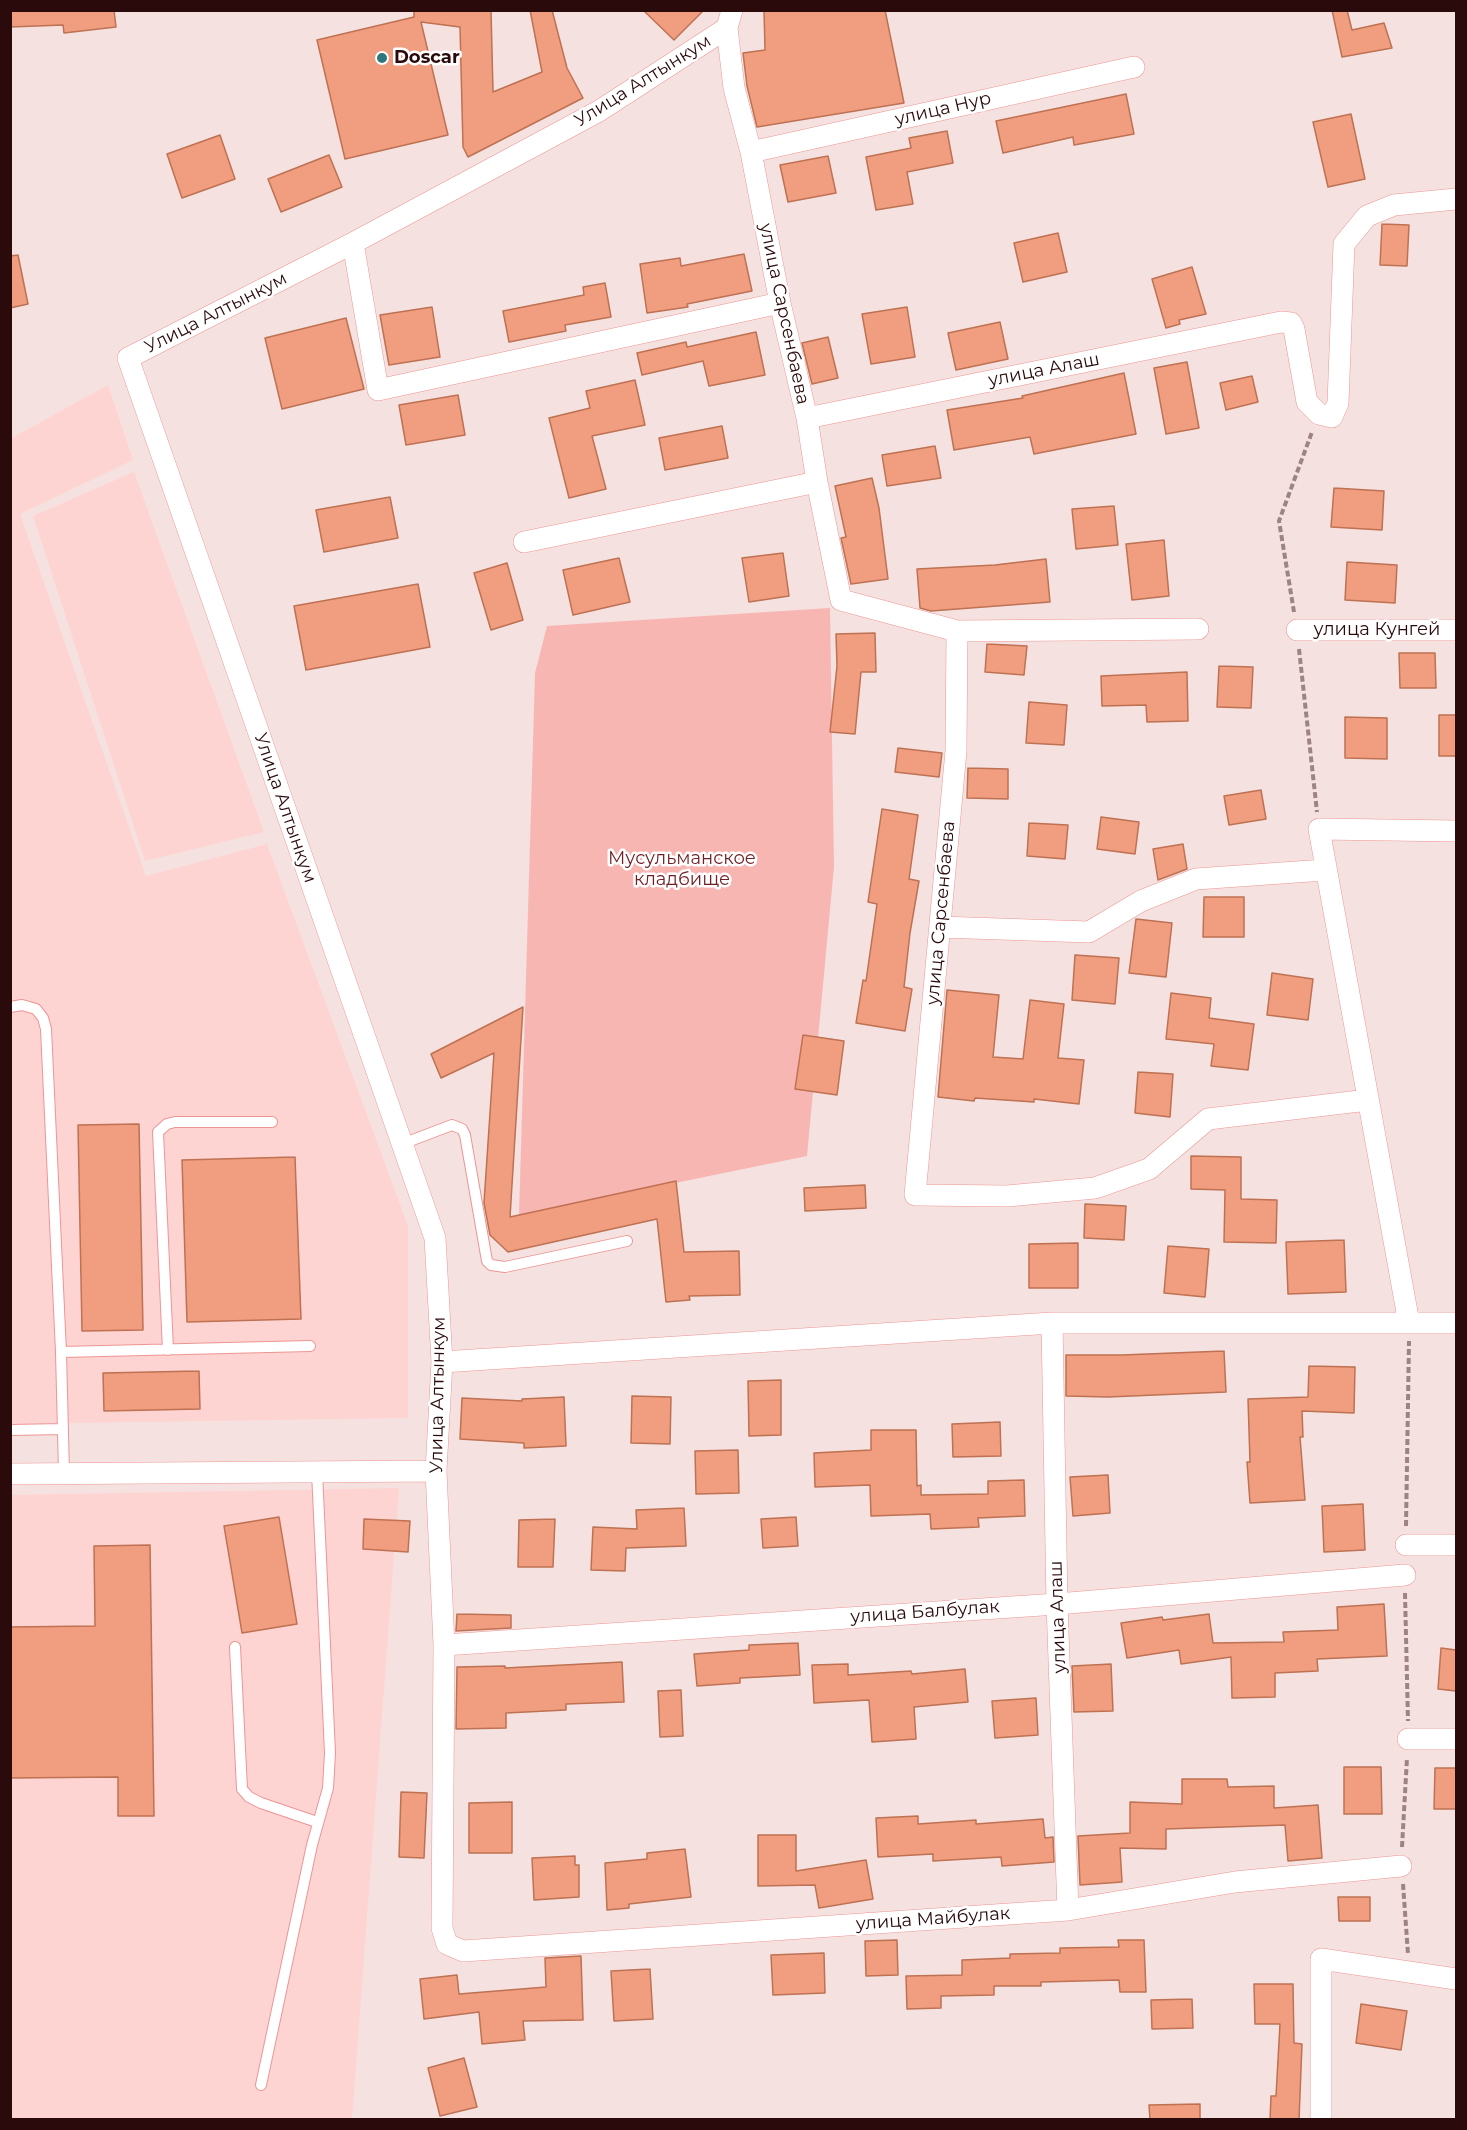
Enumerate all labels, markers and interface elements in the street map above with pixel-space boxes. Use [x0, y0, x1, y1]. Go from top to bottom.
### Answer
street label: Улица Алтынкум [571, 30, 715, 132]
place label: Doscar [394, 47, 460, 69]
marker: Doscar [375, 51, 389, 65]
street label: улица Нур [893, 87, 993, 131]
street label: улица Сарсенбаева [754, 221, 814, 407]
street label: Улица Алтынкум [141, 268, 291, 358]
street label: улица Алаш [987, 349, 1101, 391]
street label: улица Кунгей [1314, 619, 1440, 641]
street label: Улица Алтынкум [249, 730, 321, 886]
street label: улица Сарсенбаева [922, 820, 960, 1006]
park label: Мусульманское кладбище [608, 848, 756, 890]
street label: Улица Алтынкум [426, 1316, 450, 1474]
street label: улица Алаш [1045, 1560, 1071, 1674]
street label: улица Балбулак [850, 1596, 1000, 1628]
street label: улица Майбулак [855, 1903, 1011, 1935]

